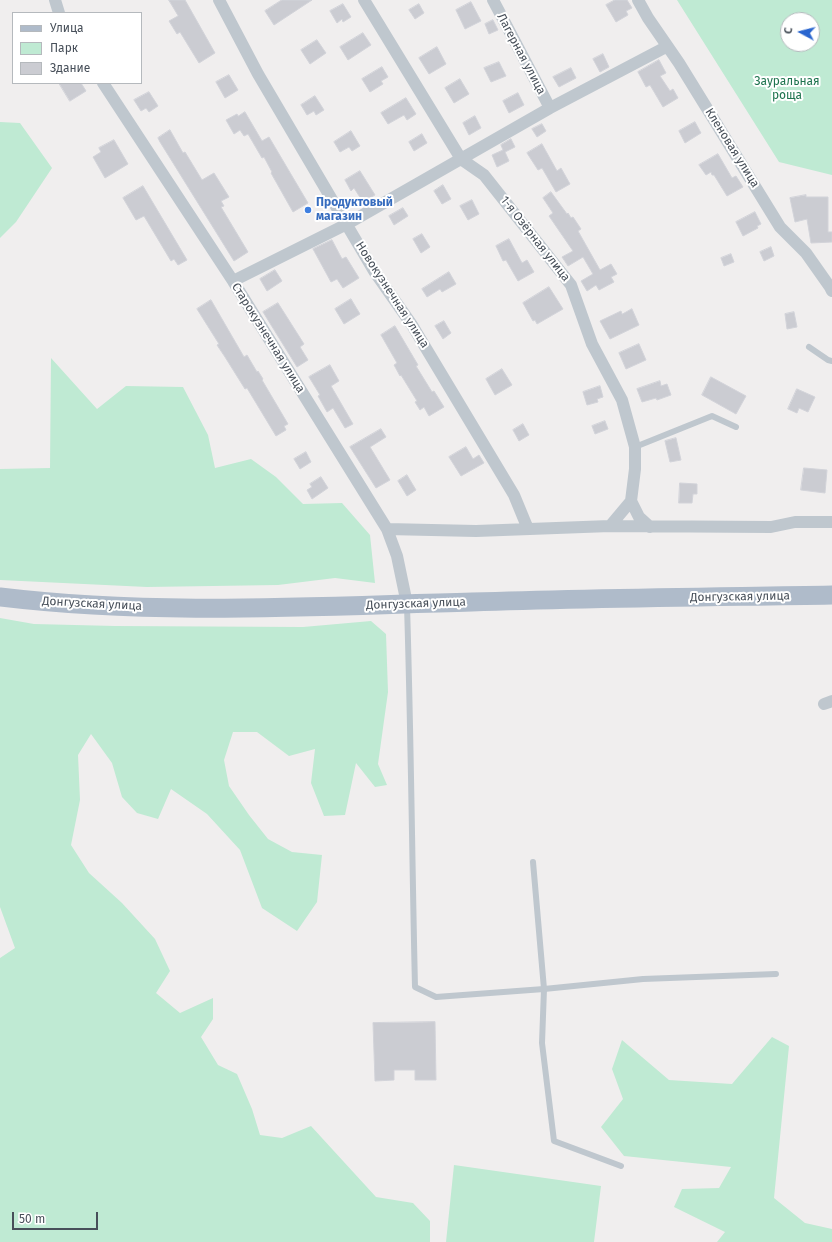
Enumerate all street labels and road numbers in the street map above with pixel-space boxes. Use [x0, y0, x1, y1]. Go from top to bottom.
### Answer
street label: Лагерная улица [494, 11, 548, 97]
street label: Кленовая улица [702, 106, 762, 190]
street label: 1-я Озёрная улица [497, 193, 573, 285]
street label: Новокузнечная улица [352, 239, 432, 351]
street label: Старокузнечная улица [228, 280, 308, 396]
street label: Донгузская улица [690, 589, 790, 605]
street label: Донгузская улица [42, 594, 142, 614]
street label: Донгузская улица [366, 595, 466, 613]

